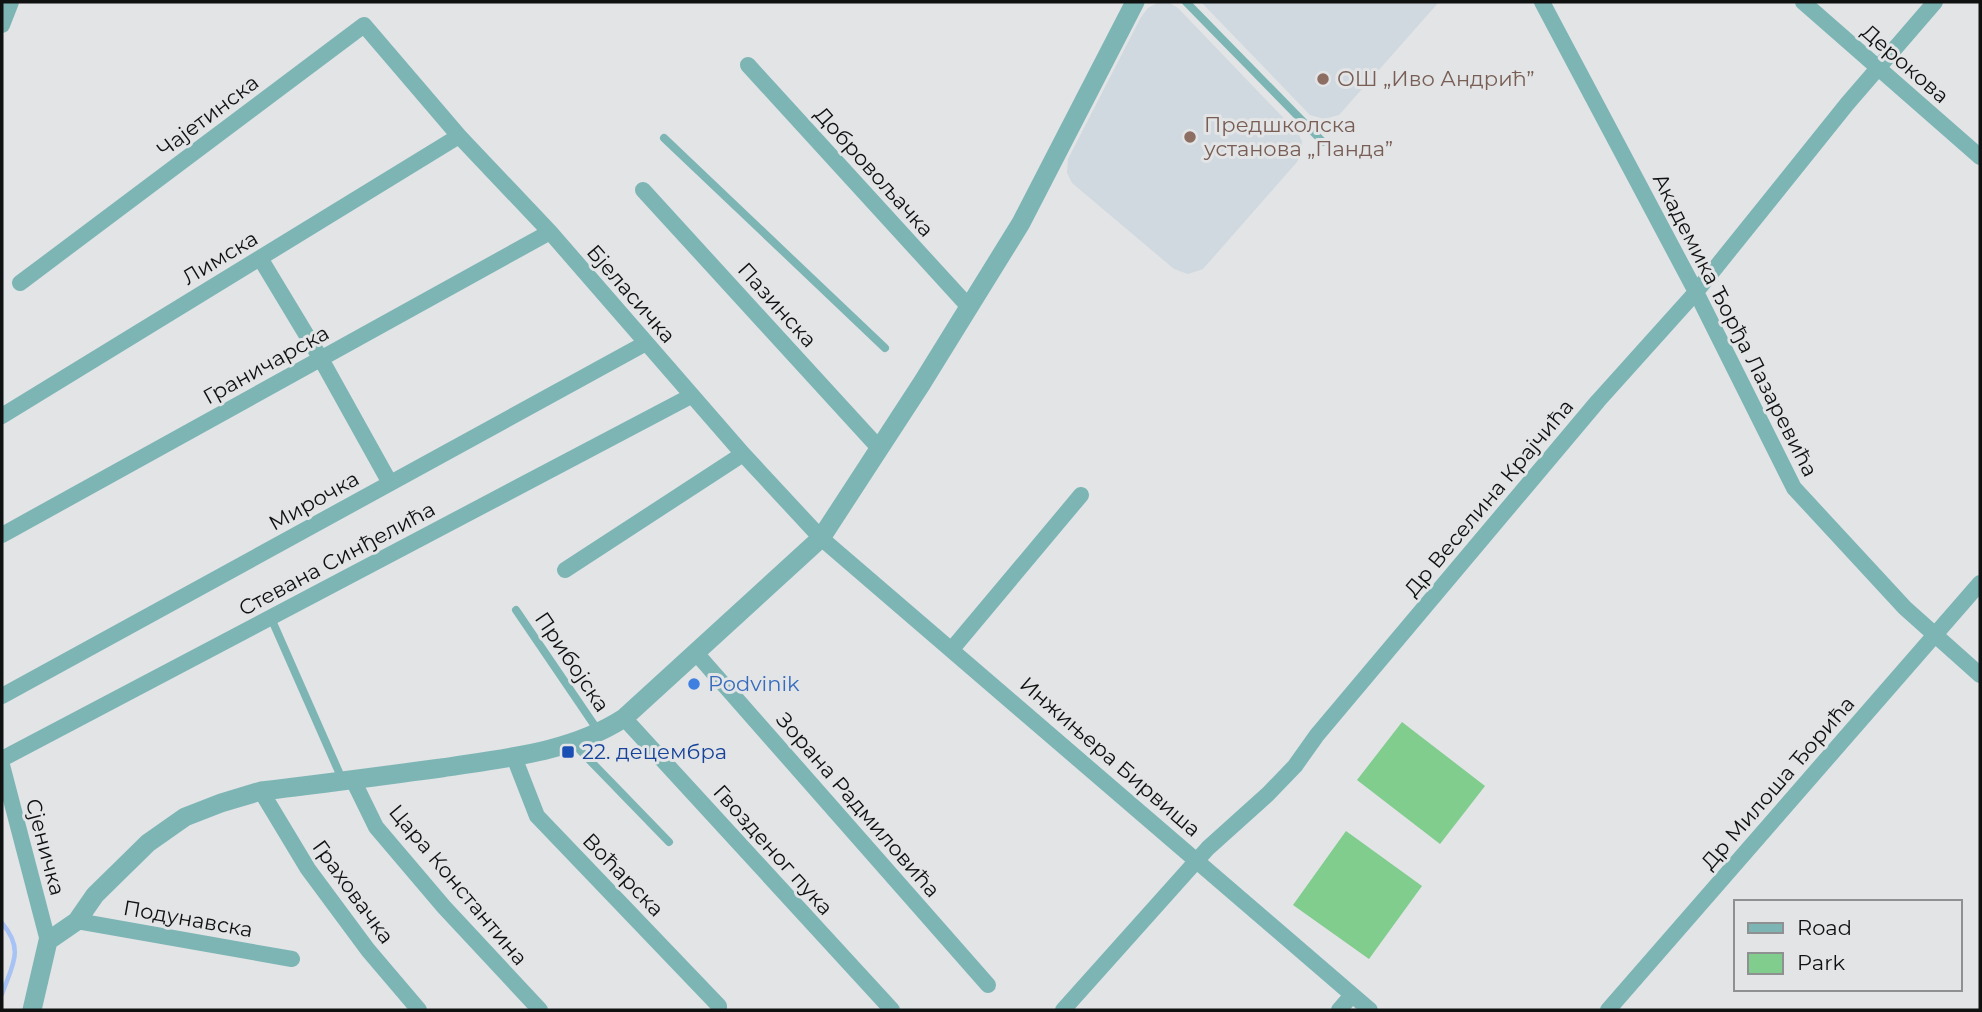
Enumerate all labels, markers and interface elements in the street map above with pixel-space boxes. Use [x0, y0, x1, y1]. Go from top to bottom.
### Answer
street label: Дерокова [1857, 19, 1954, 108]
place label: ОШ „Иво Андрић” [1337, 66, 1535, 91]
street label: Чајетинска [152, 69, 263, 162]
marker: ОШ „Иво Андрић” [1315, 71, 1331, 87]
street label: Добровољачка [810, 102, 939, 242]
place label: Предшколска установа „Панда” [1203, 112, 1393, 161]
marker: Предшколска установа „Панда” [1182, 129, 1198, 145]
street label: Академика Ђорђа Лазаревића [1648, 169, 1823, 481]
street label: Лимска [177, 225, 262, 290]
street label: Бјеласичка [582, 239, 681, 348]
street label: Пазинска [733, 257, 822, 352]
street label: Граничарска [198, 320, 333, 409]
street label: Др Веселина Крајчића [1399, 394, 1578, 601]
street label: Мирочка [264, 466, 363, 536]
street label: Стевана Синђелића [234, 496, 439, 621]
street label: Прибојска [530, 607, 615, 716]
place label: Podvinik [708, 671, 800, 696]
street label: Инжињера Бирвиша [1015, 671, 1206, 842]
marker: Podvinik [686, 676, 702, 692]
street label: Др Милоша Ђорића [1696, 691, 1860, 874]
street label: Зорана Радмиловића [771, 707, 945, 902]
place label: 22. децембра [582, 739, 727, 764]
marker: 22. децембра [560, 744, 576, 760]
street label: Гвозденог пука [708, 779, 838, 920]
street label: Сјеничка [21, 796, 70, 898]
street label: Цара Константина [384, 799, 533, 970]
street label: Воћарска [578, 828, 669, 921]
street label: Граховачка [307, 835, 399, 948]
street label: Подунавска [121, 895, 255, 942]
legend [1734, 900, 1961, 991]
text: Road [1797, 915, 1852, 940]
text: Park [1797, 950, 1845, 975]

